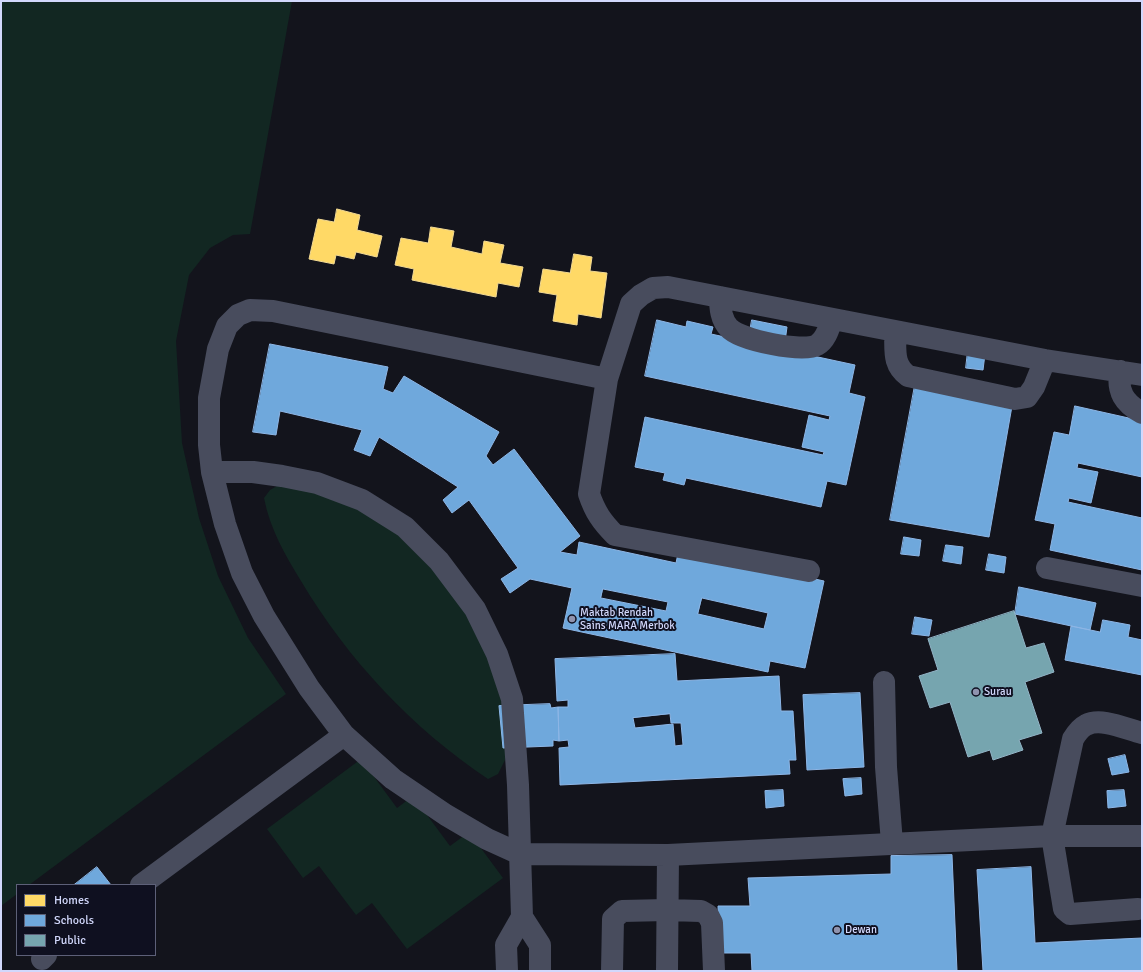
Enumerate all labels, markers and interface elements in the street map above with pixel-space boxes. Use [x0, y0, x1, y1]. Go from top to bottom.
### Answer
place label: Maktab Rendah Sains MARA Merbok [580, 606, 675, 632]
marker: Maktab Rendah Sains MARA Merbok [567, 614, 577, 624]
place label: Surau [984, 685, 1012, 699]
marker: Surau [971, 687, 981, 697]
legend [16, 884, 156, 956]
text: Homes [54, 893, 89, 908]
text: Schools [54, 913, 94, 928]
place label: Dewan [845, 923, 877, 937]
marker: Dewan [832, 925, 842, 935]
text: Public [54, 933, 86, 948]

